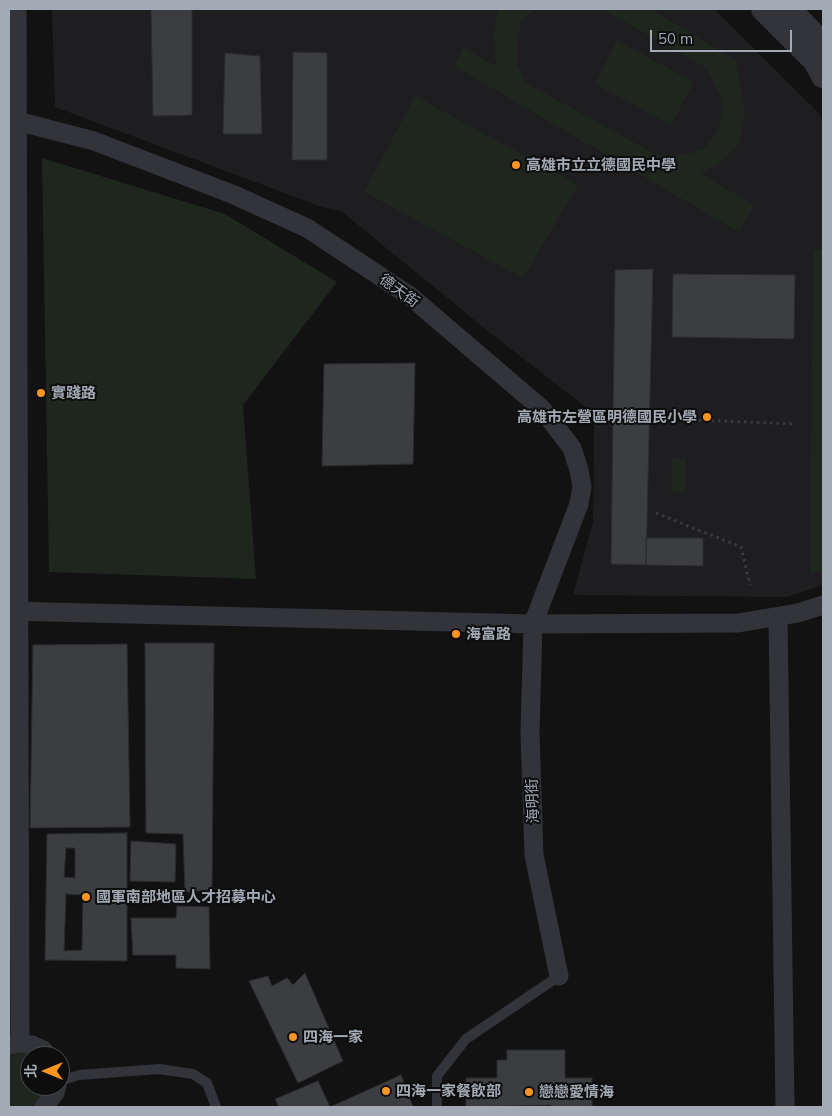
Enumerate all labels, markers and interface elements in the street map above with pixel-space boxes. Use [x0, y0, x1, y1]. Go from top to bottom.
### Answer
scale bar [652, 20, 794, 52]
text: 50 m [658, 29, 693, 48]
place label: 高雄市立立德國民中學 [526, 156, 676, 174]
marker: 高雄市立立德國民中學 [510, 159, 522, 171]
street label: 德天街 [376, 270, 422, 312]
place label: 實踐路 [51, 384, 96, 402]
marker: 實踐路 [35, 387, 47, 399]
place label: 高雄市左營區明德國民小學 [517, 408, 697, 426]
marker: 高雄市左營區明德國民小學 [701, 411, 713, 423]
place label: 海富路 [466, 625, 511, 643]
marker: 海富路 [450, 628, 462, 640]
street label: 海明街 [523, 778, 543, 824]
place label: 國軍南部地區人才招募中心 [96, 888, 276, 906]
marker: 國軍南部地區人才招募中心 [80, 891, 92, 903]
place label: 四海一家 [303, 1028, 363, 1046]
marker: 四海一家 [287, 1031, 299, 1043]
north arrow [20, 1046, 70, 1096]
text: 北 [22, 1064, 40, 1078]
place label: 四海一家餐飲部 [396, 1082, 501, 1100]
place label: 戀戀愛情海 [539, 1083, 614, 1101]
marker: 四海一家餐飲部 [380, 1085, 392, 1097]
marker: 戀戀愛情海 [523, 1086, 535, 1098]

